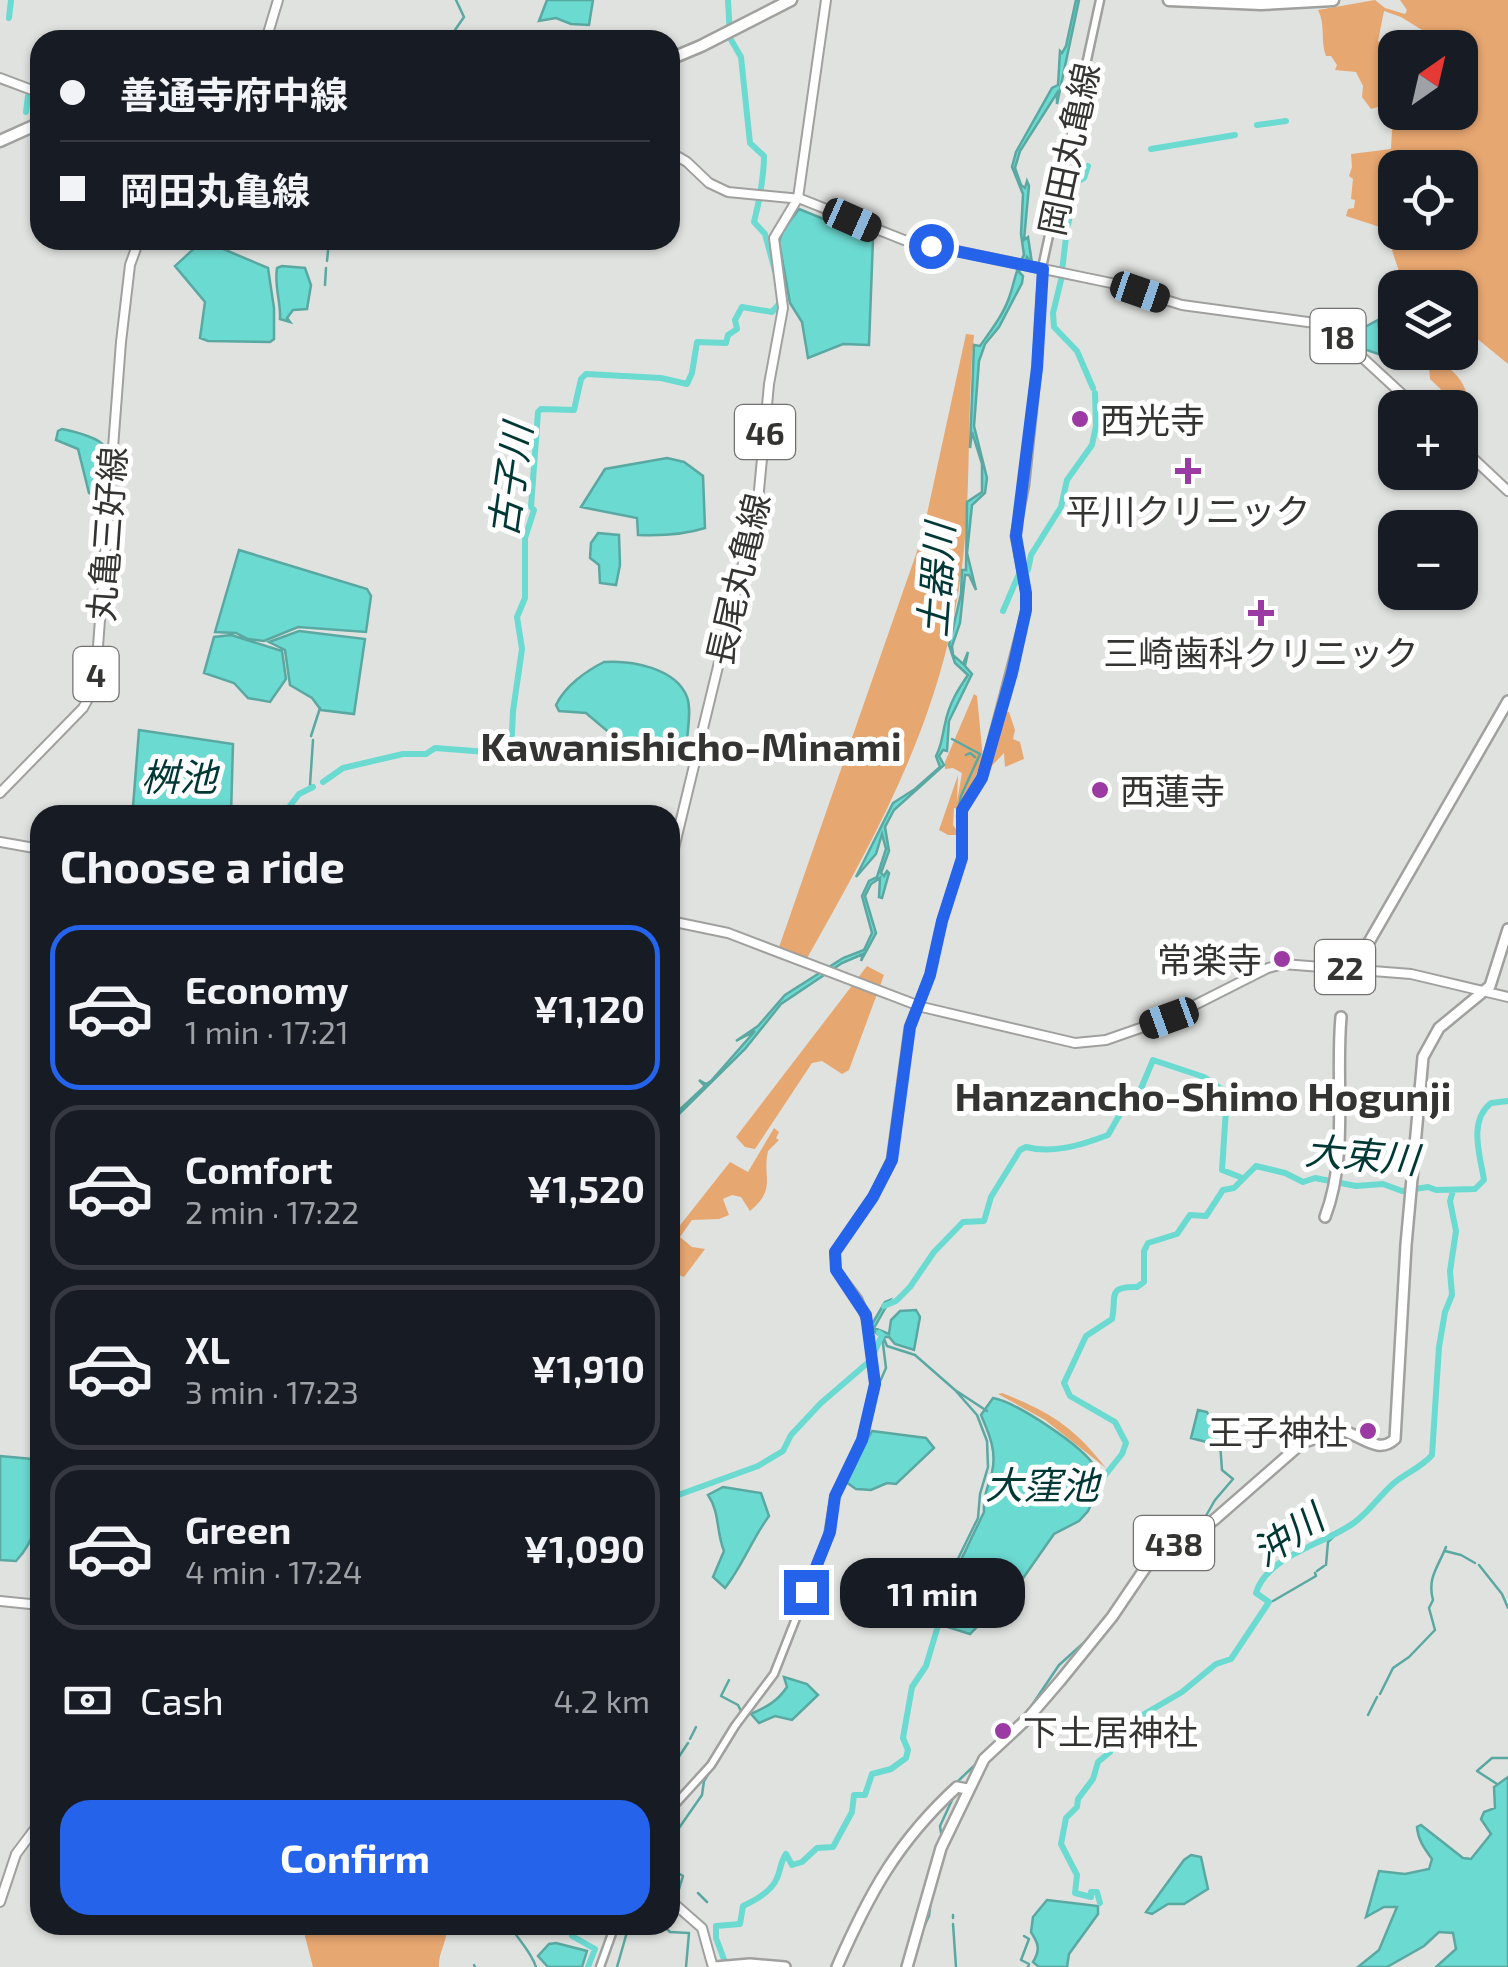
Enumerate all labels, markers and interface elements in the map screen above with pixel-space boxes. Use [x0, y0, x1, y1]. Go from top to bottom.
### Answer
north arrow [1378, 30, 1478, 130]
map controls [1378, 30, 1478, 610]
street label: 岡田丸亀線 [1029, 59, 1107, 239]
text: 善通寺府中線 [120, 71, 348, 117]
button: locate [1378, 150, 1478, 250]
text: 岡田丸亀線 [120, 167, 310, 213]
car [818, 194, 886, 246]
route start [909, 224, 954, 269]
car [1107, 268, 1173, 316]
button: layers [1378, 270, 1478, 370]
road number: 18 [1310, 309, 1366, 363]
button: + [1378, 390, 1478, 490]
place label: 西光寺 [1100, 398, 1205, 440]
road number: 46 [735, 405, 795, 459]
marker: 西光寺 [1069, 408, 1091, 430]
water label: 古子川 [478, 416, 540, 540]
street label: 丸亀三好線 [79, 445, 133, 623]
marker: 平川クリニック [1175, 458, 1201, 484]
street label: 長尾丸亀線 [697, 489, 777, 669]
place label: 平川クリニック [1065, 489, 1311, 531]
button: − [1378, 510, 1478, 610]
water label: 土器川 [908, 518, 962, 638]
marker: 三崎歯科クリニック [1248, 600, 1274, 626]
place label: 三崎歯科クリニック [1103, 631, 1419, 673]
road number: 4 [74, 647, 118, 701]
district label: Kawanishicho-Minami [480, 721, 902, 769]
water label: 桝池 [141, 753, 221, 799]
place label: 西蓮寺 [1120, 769, 1225, 811]
marker: 西蓮寺 [1089, 779, 1111, 801]
text: Choose a ride [60, 838, 345, 892]
place label: 常楽寺 [1157, 938, 1262, 980]
road number: 22 [1315, 940, 1375, 994]
marker: 常楽寺 [1271, 948, 1293, 970]
icon: car [65, 963, 155, 1053]
text: Economy [185, 966, 349, 1012]
text: ¥1,120 [533, 985, 645, 1031]
car [1136, 994, 1202, 1042]
text: 1 min · 17:21 [185, 1012, 349, 1050]
district label: Hanzancho-Shimo Hogunji [954, 1071, 1452, 1120]
water label: 大束川 [1303, 1126, 1425, 1182]
icon: car [65, 1143, 155, 1233]
text: Comfort [185, 1146, 333, 1192]
text: ¥1,520 [527, 1165, 645, 1211]
text: 2 min · 17:22 [185, 1192, 359, 1230]
icon: car [65, 1323, 155, 1413]
text: XL [185, 1326, 230, 1372]
text: ¥1,910 [531, 1345, 645, 1391]
text: 3 min · 17:23 [185, 1372, 359, 1410]
place label: 王子神社 [1208, 1410, 1348, 1452]
marker: 王子神社 [1357, 1420, 1379, 1442]
water label: 大窪池 [985, 1461, 1103, 1507]
water label: 沖川 [1243, 1491, 1335, 1574]
icon: car [65, 1503, 155, 1593]
text: Green [185, 1506, 291, 1552]
road number: 438 [1134, 1516, 1214, 1570]
text: ¥1,090 [524, 1525, 645, 1571]
text: 4 min · 17:24 [185, 1552, 363, 1590]
callout: 11 min [841, 1557, 1026, 1627]
route end [784, 1570, 829, 1615]
text: 11 min [887, 1574, 978, 1612]
icon: cash [60, 1673, 115, 1728]
text: Cash [140, 1677, 224, 1723]
text: 4.2 km [554, 1681, 650, 1719]
place label: 下土居神社 [1023, 1710, 1198, 1752]
marker: 下土居神社 [992, 1720, 1014, 1742]
button: Confirm [60, 1800, 650, 1915]

